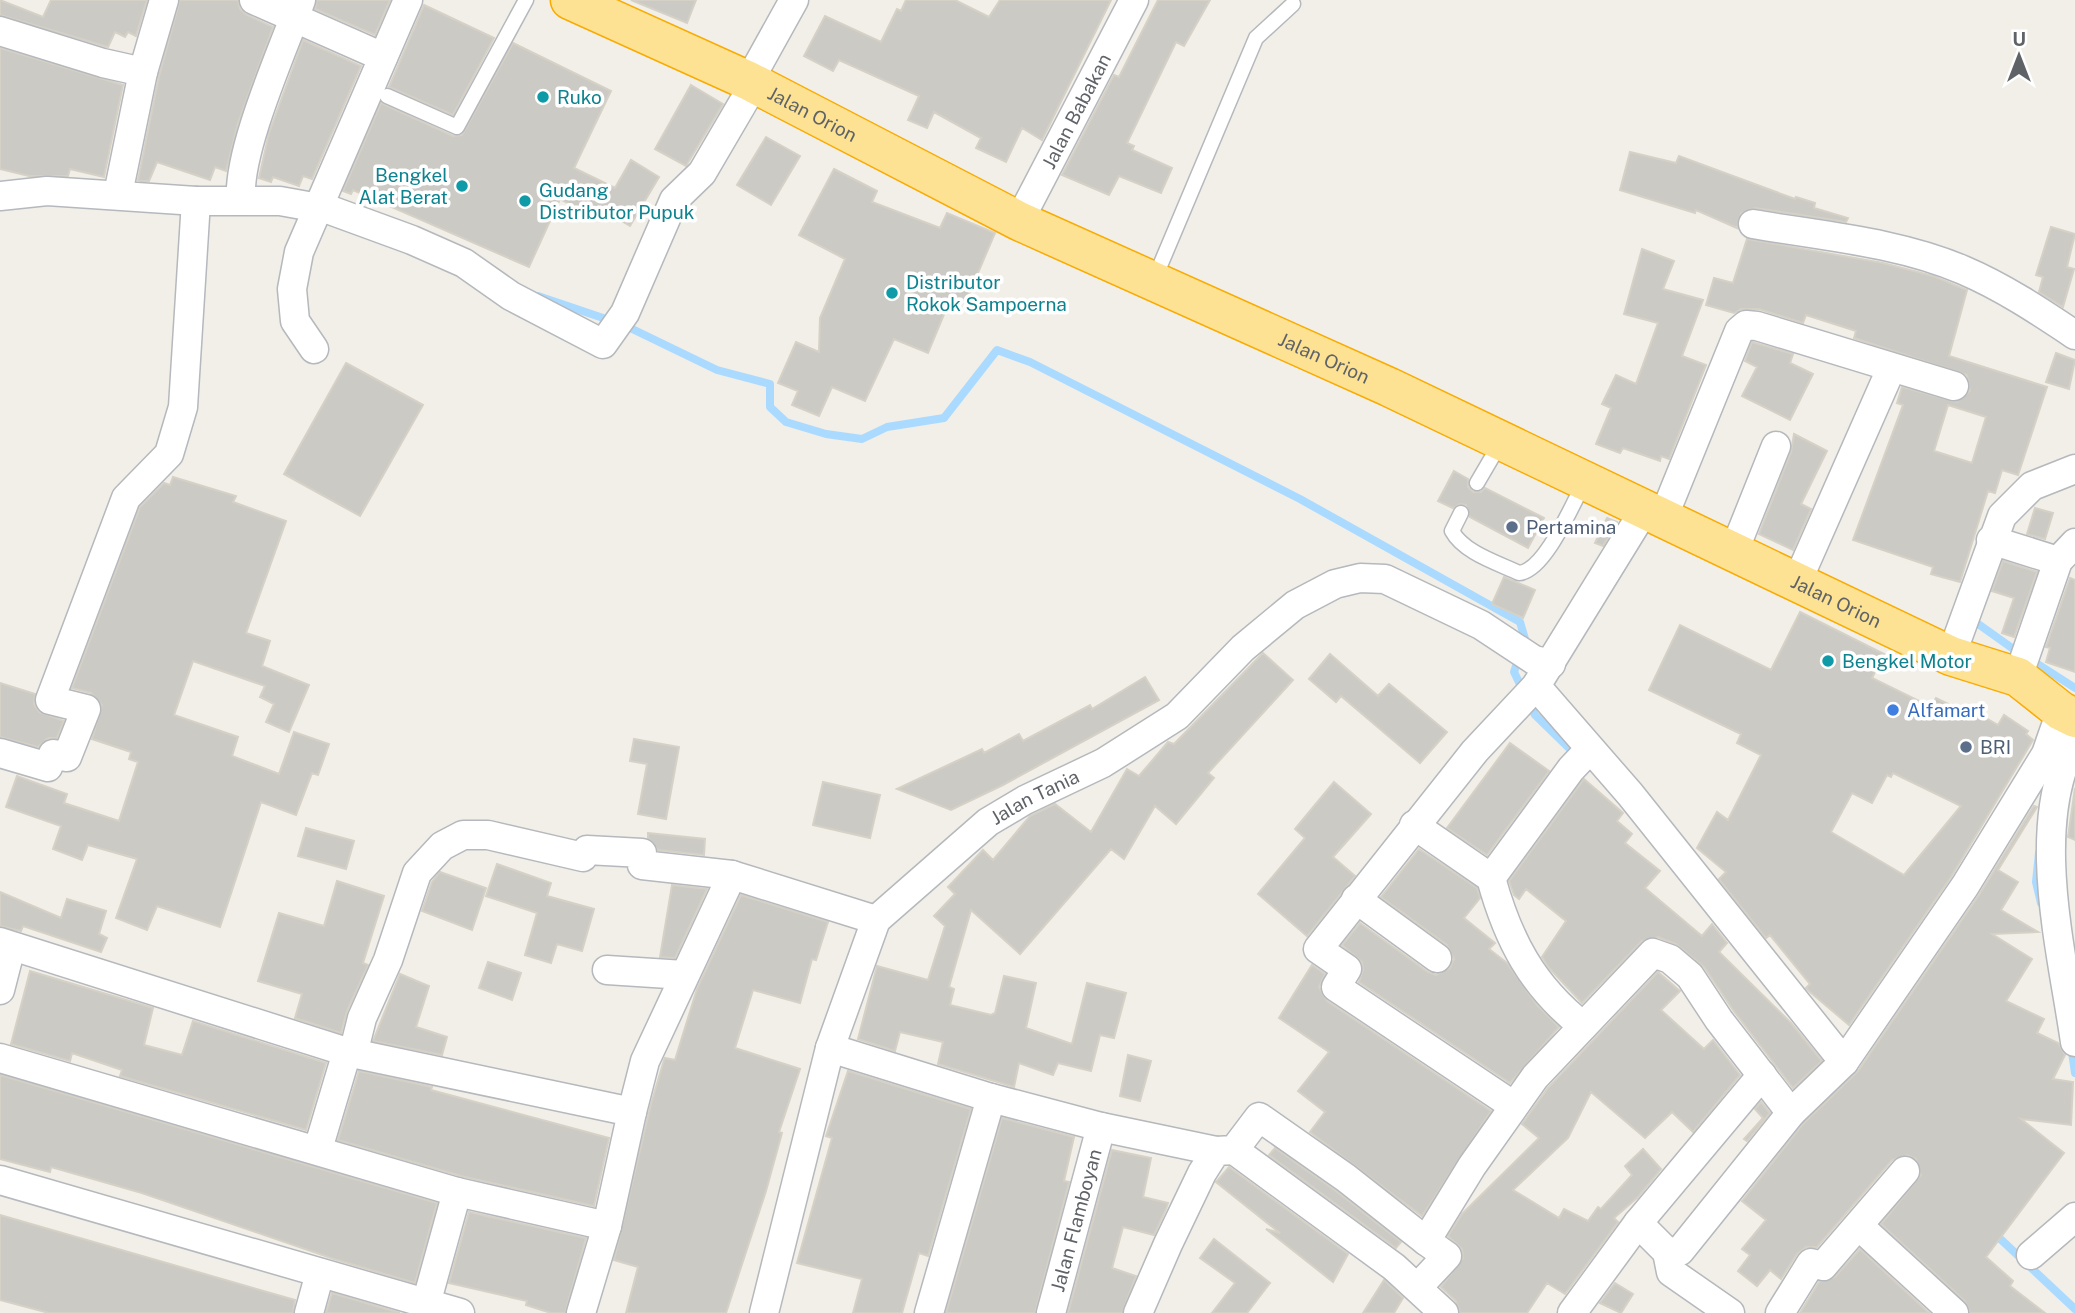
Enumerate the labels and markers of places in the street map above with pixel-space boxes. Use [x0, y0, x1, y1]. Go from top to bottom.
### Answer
place label: Ruko [557, 86, 602, 108]
marker: Ruko [535, 89, 551, 105]
place label: Bengkel Alat Berat [359, 164, 448, 208]
marker: Bengkel Alat Berat [454, 178, 470, 194]
place label: Gudang Distributor Pupuk [539, 179, 695, 223]
marker: Gudang Distributor Pupuk [517, 193, 533, 209]
place label: Distributor Rokok Sampoerna [906, 271, 1067, 315]
marker: Distributor Rokok Sampoerna [884, 285, 900, 301]
place label: Pertamina [1526, 516, 1616, 538]
marker: Pertamina [1504, 519, 1520, 535]
place label: Bengkel Motor [1842, 650, 1972, 672]
marker: Bengkel Motor [1820, 653, 1836, 669]
place label: Alfamart [1907, 699, 1985, 721]
marker: Alfamart [1885, 702, 1901, 718]
place label: BRI [1980, 736, 2011, 758]
marker: BRI [1958, 739, 1974, 755]

